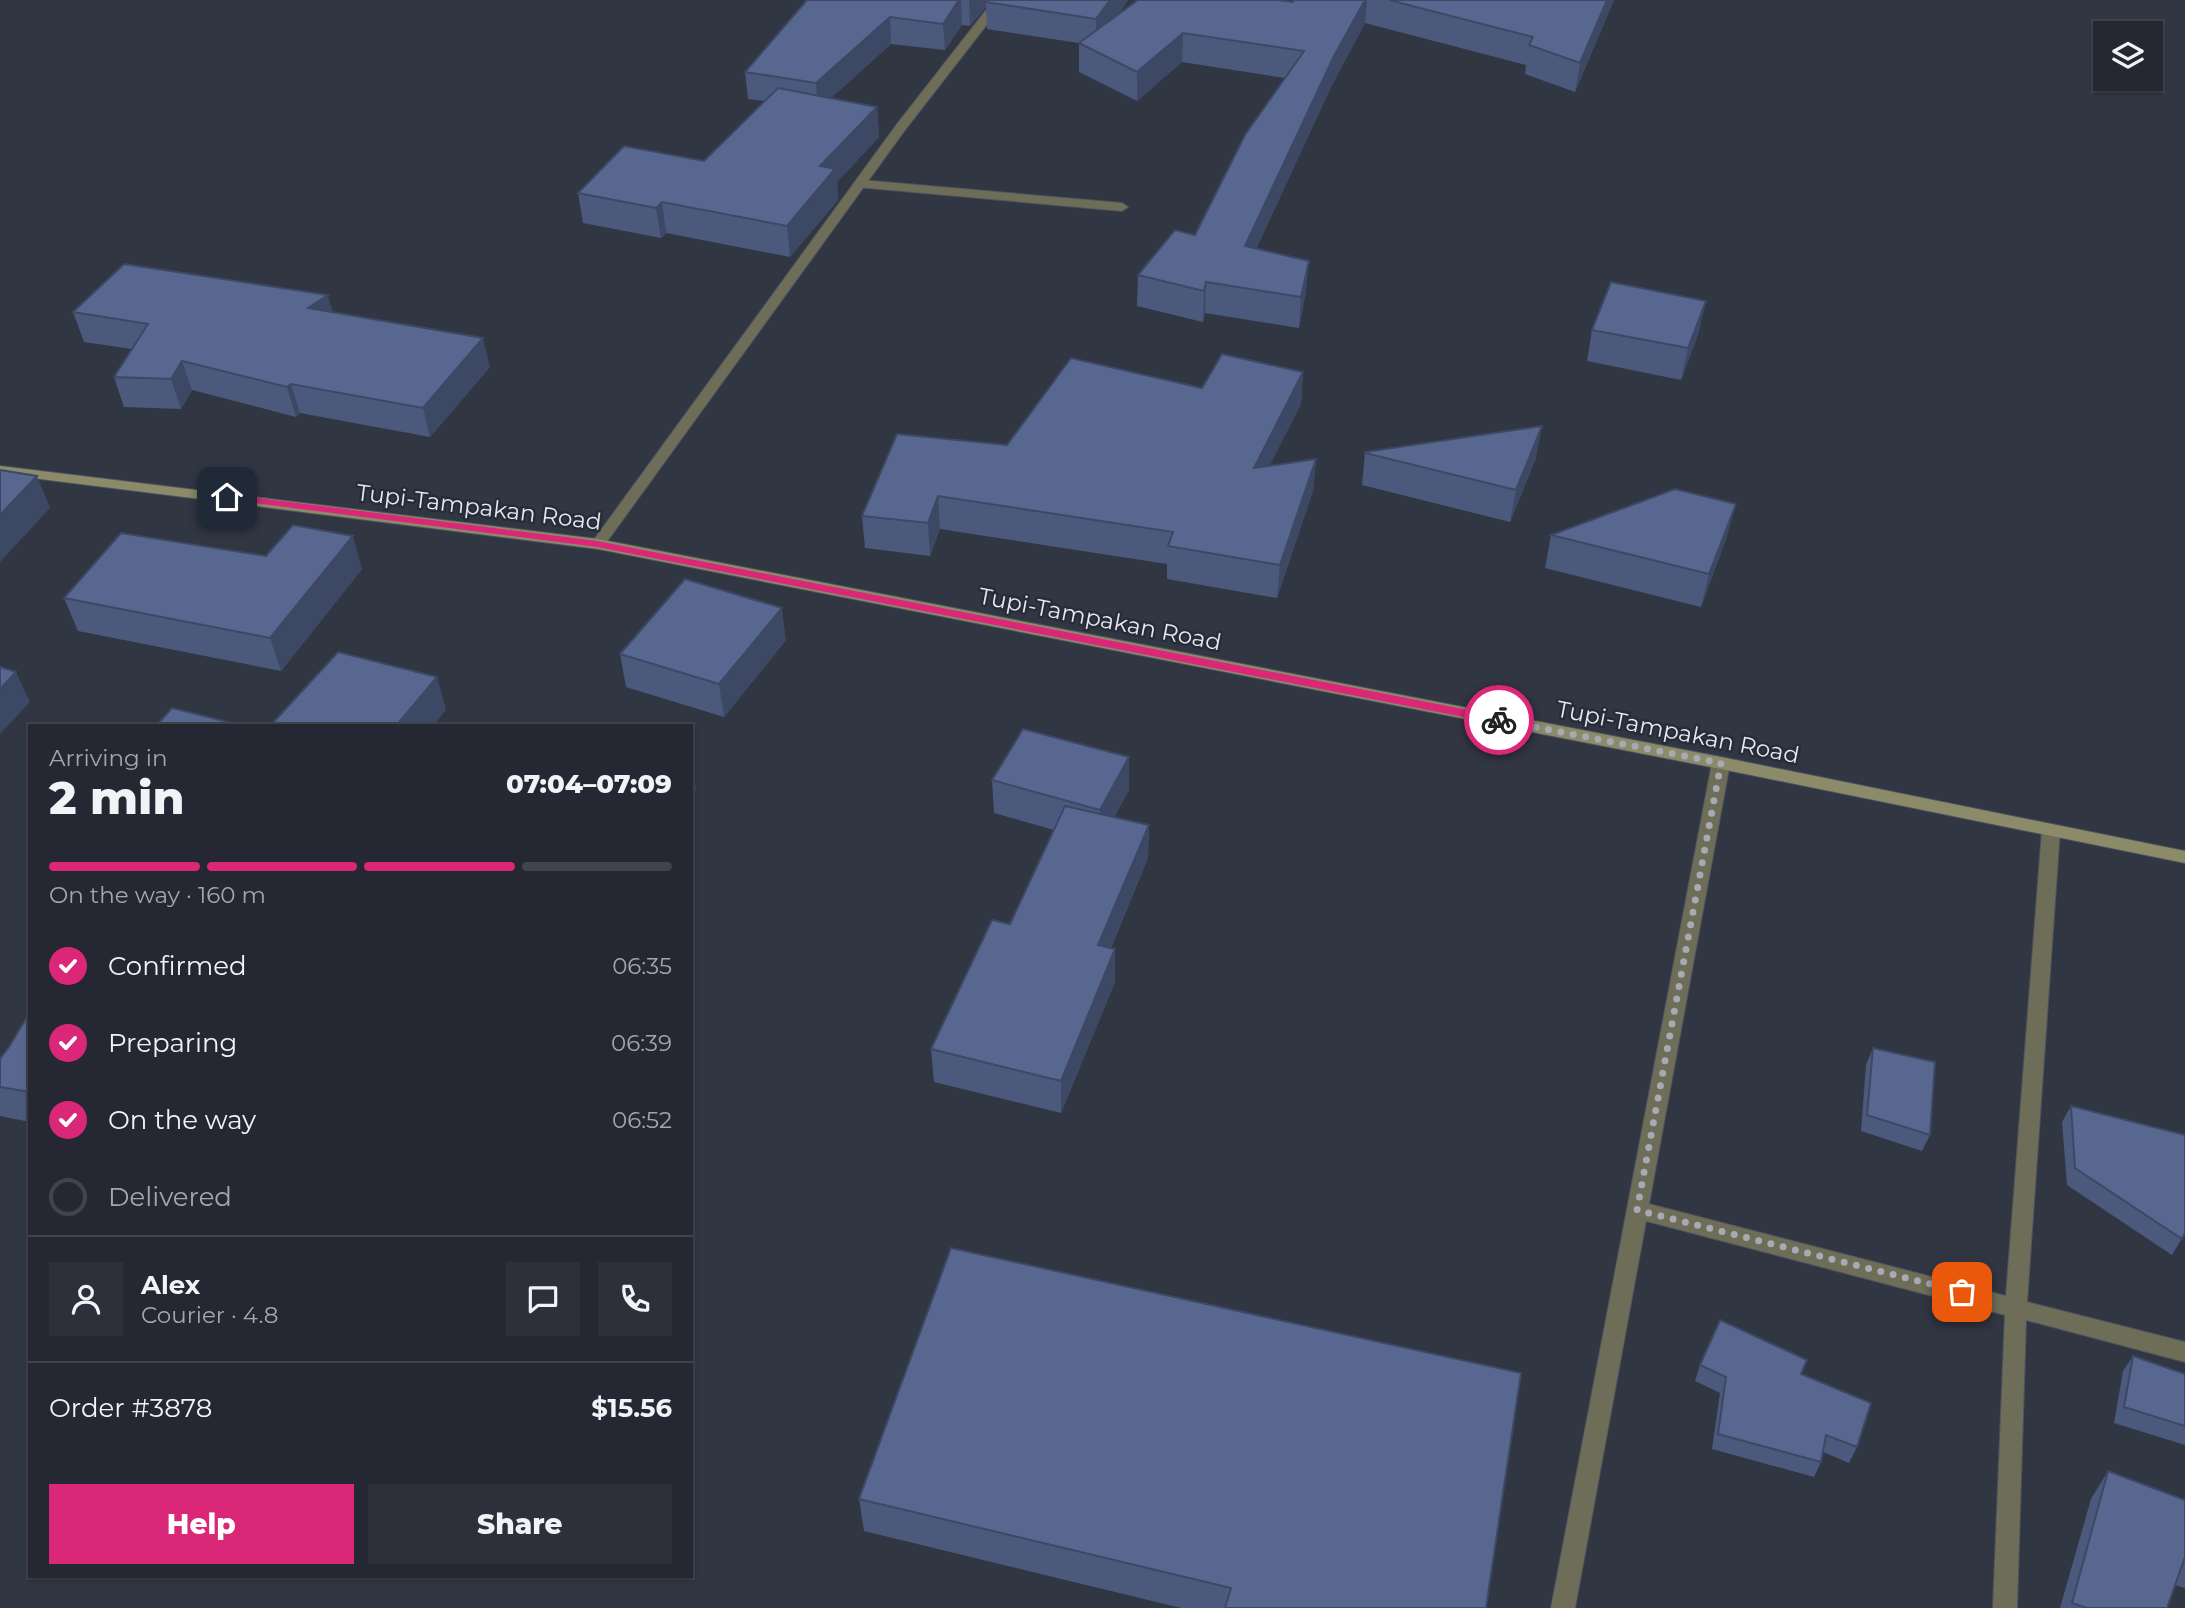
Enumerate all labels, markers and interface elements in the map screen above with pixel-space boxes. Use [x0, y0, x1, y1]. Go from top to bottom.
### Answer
map controls [2093, 21, 2163, 91]
button: layers [2093, 21, 2163, 91]
pin [197, 467, 257, 527]
icon: home [208, 478, 246, 516]
street label: Tupi-Tampakan Road [355, 478, 603, 536]
street label: Tupi-Tampakan Road [976, 582, 1224, 656]
courier [1464, 685, 1534, 755]
street label: Tupi-Tampakan Road [1554, 695, 1802, 769]
icon: bike [1480, 701, 1518, 739]
text: Arriving in [49, 744, 168, 772]
text: 07:04–07:09 [506, 768, 672, 800]
text: 2 min [49, 769, 184, 826]
text: On the way · 160 m [49, 881, 266, 909]
icon: check [49, 947, 87, 985]
text: Confirmed [108, 950, 247, 982]
text: 06:35 [612, 952, 672, 980]
icon: check [49, 1024, 87, 1062]
text: Preparing [108, 1027, 237, 1059]
text: 06:39 [611, 1029, 672, 1057]
icon: check [49, 1101, 87, 1139]
text: On the way [108, 1104, 256, 1136]
text: 06:52 [612, 1106, 672, 1134]
text: Delivered [108, 1181, 232, 1213]
button: person [49, 1262, 123, 1336]
button: chat [506, 1262, 580, 1336]
button: phone [598, 1262, 672, 1336]
pin [1932, 1262, 1992, 1322]
text: Alex [141, 1269, 200, 1301]
icon: bag [1943, 1273, 1981, 1311]
text: Courier · 4.8 [141, 1301, 278, 1329]
text: Order #3878 [49, 1392, 212, 1424]
text: $15.56 [591, 1392, 672, 1424]
button: Help [49, 1484, 354, 1564]
button: Share [368, 1484, 672, 1564]

